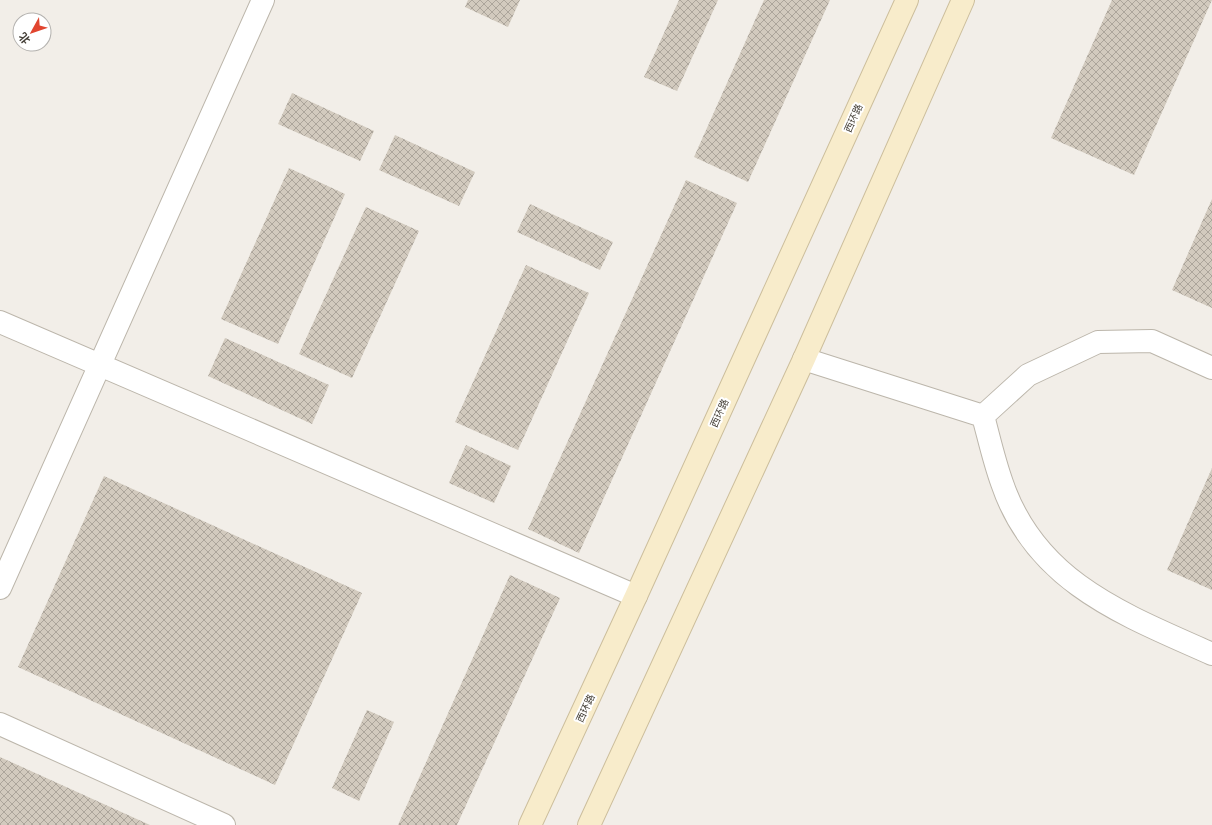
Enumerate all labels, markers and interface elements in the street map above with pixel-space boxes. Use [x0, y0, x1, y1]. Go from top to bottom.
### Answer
north arrow [12, 12, 52, 52]
text: 北 [15, 29, 34, 48]
street label: 西环路 [841, 101, 866, 135]
street label: 西环路 [707, 396, 732, 430]
street label: 西环路 [572, 691, 599, 725]

